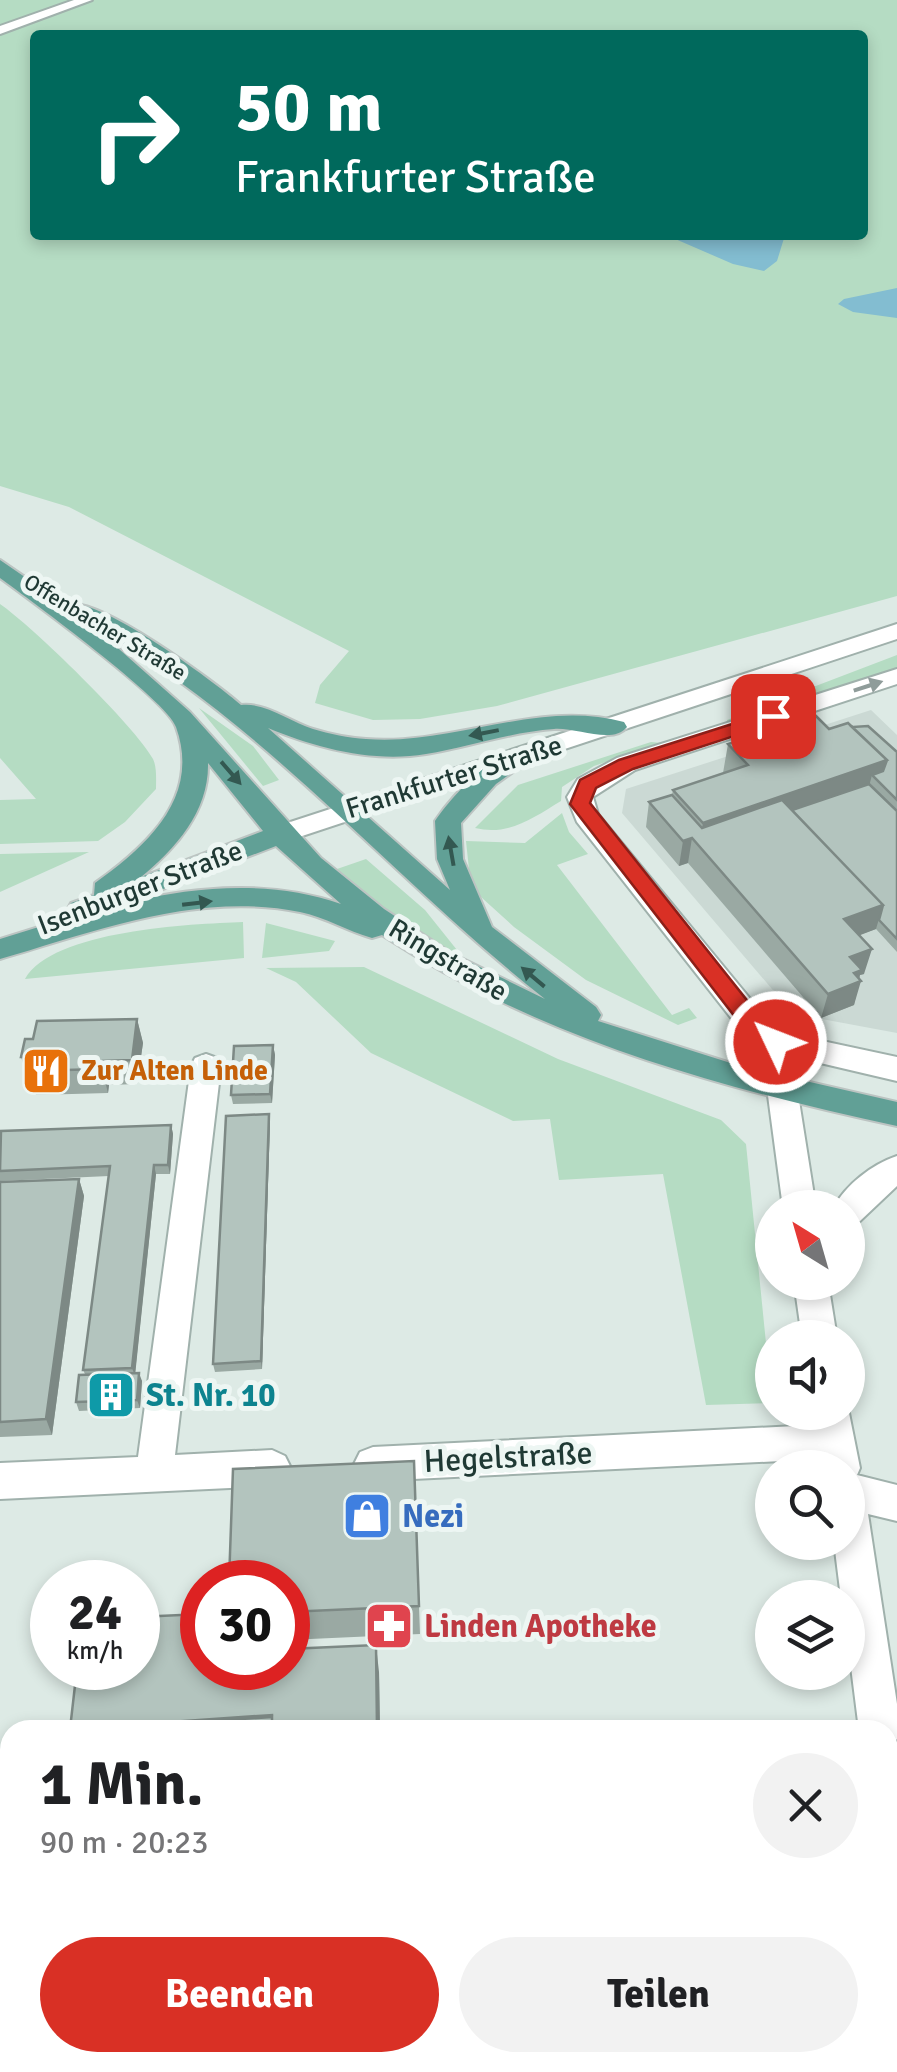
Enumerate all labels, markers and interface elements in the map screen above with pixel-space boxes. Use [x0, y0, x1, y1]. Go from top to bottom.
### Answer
text: 50 m [235, 64, 383, 150]
icon: right [70, 70, 200, 200]
text: Frankfurter Straße [235, 150, 596, 205]
street label: Offenbacher Straße [19, 568, 191, 686]
pin [731, 674, 816, 759]
one-way arrow [853, 678, 883, 693]
icon: arrive [746, 689, 801, 744]
one-way arrow [468, 726, 499, 742]
street label: Frankfurter Straße [342, 728, 566, 826]
one-way arrow [219, 761, 242, 785]
street label: Isenburger Straße [33, 833, 247, 943]
one-way arrow [443, 835, 458, 866]
one-way arrow [181, 895, 213, 911]
street label: Ringstraße [383, 911, 513, 1009]
one-way arrow [521, 967, 546, 988]
position arrow [724, 990, 828, 1094]
restaurant icon: Zur Alten Linde [20, 1045, 72, 1097]
place label: Zur Alten Linde [81, 1054, 268, 1088]
north arrow [755, 1190, 865, 1300]
map controls [755, 1190, 865, 1690]
button: sound [755, 1320, 865, 1430]
building icon: St. Nr. 10 [85, 1369, 137, 1421]
place label: St. Nr. 10 [146, 1376, 276, 1415]
street label: Hegelstraße [423, 1433, 593, 1481]
button: search [755, 1450, 865, 1560]
shop icon: Nezi [341, 1490, 393, 1542]
place label: Nezi [402, 1497, 464, 1536]
speed limit sign: 30 [180, 1560, 310, 1690]
button: layers [755, 1580, 865, 1690]
text: 24 [68, 1582, 122, 1644]
pharmacy icon: Linden Apotheke [363, 1600, 415, 1652]
place label: Linden Apotheke [424, 1607, 657, 1646]
text: km/h [67, 1635, 123, 1666]
text: 1 Min. [40, 1748, 204, 1822]
button: close [753, 1753, 858, 1858]
text: 90 m · 20:23 [40, 1823, 209, 1862]
button: Beenden [40, 1937, 439, 2052]
button: Teilen [459, 1937, 858, 2052]

